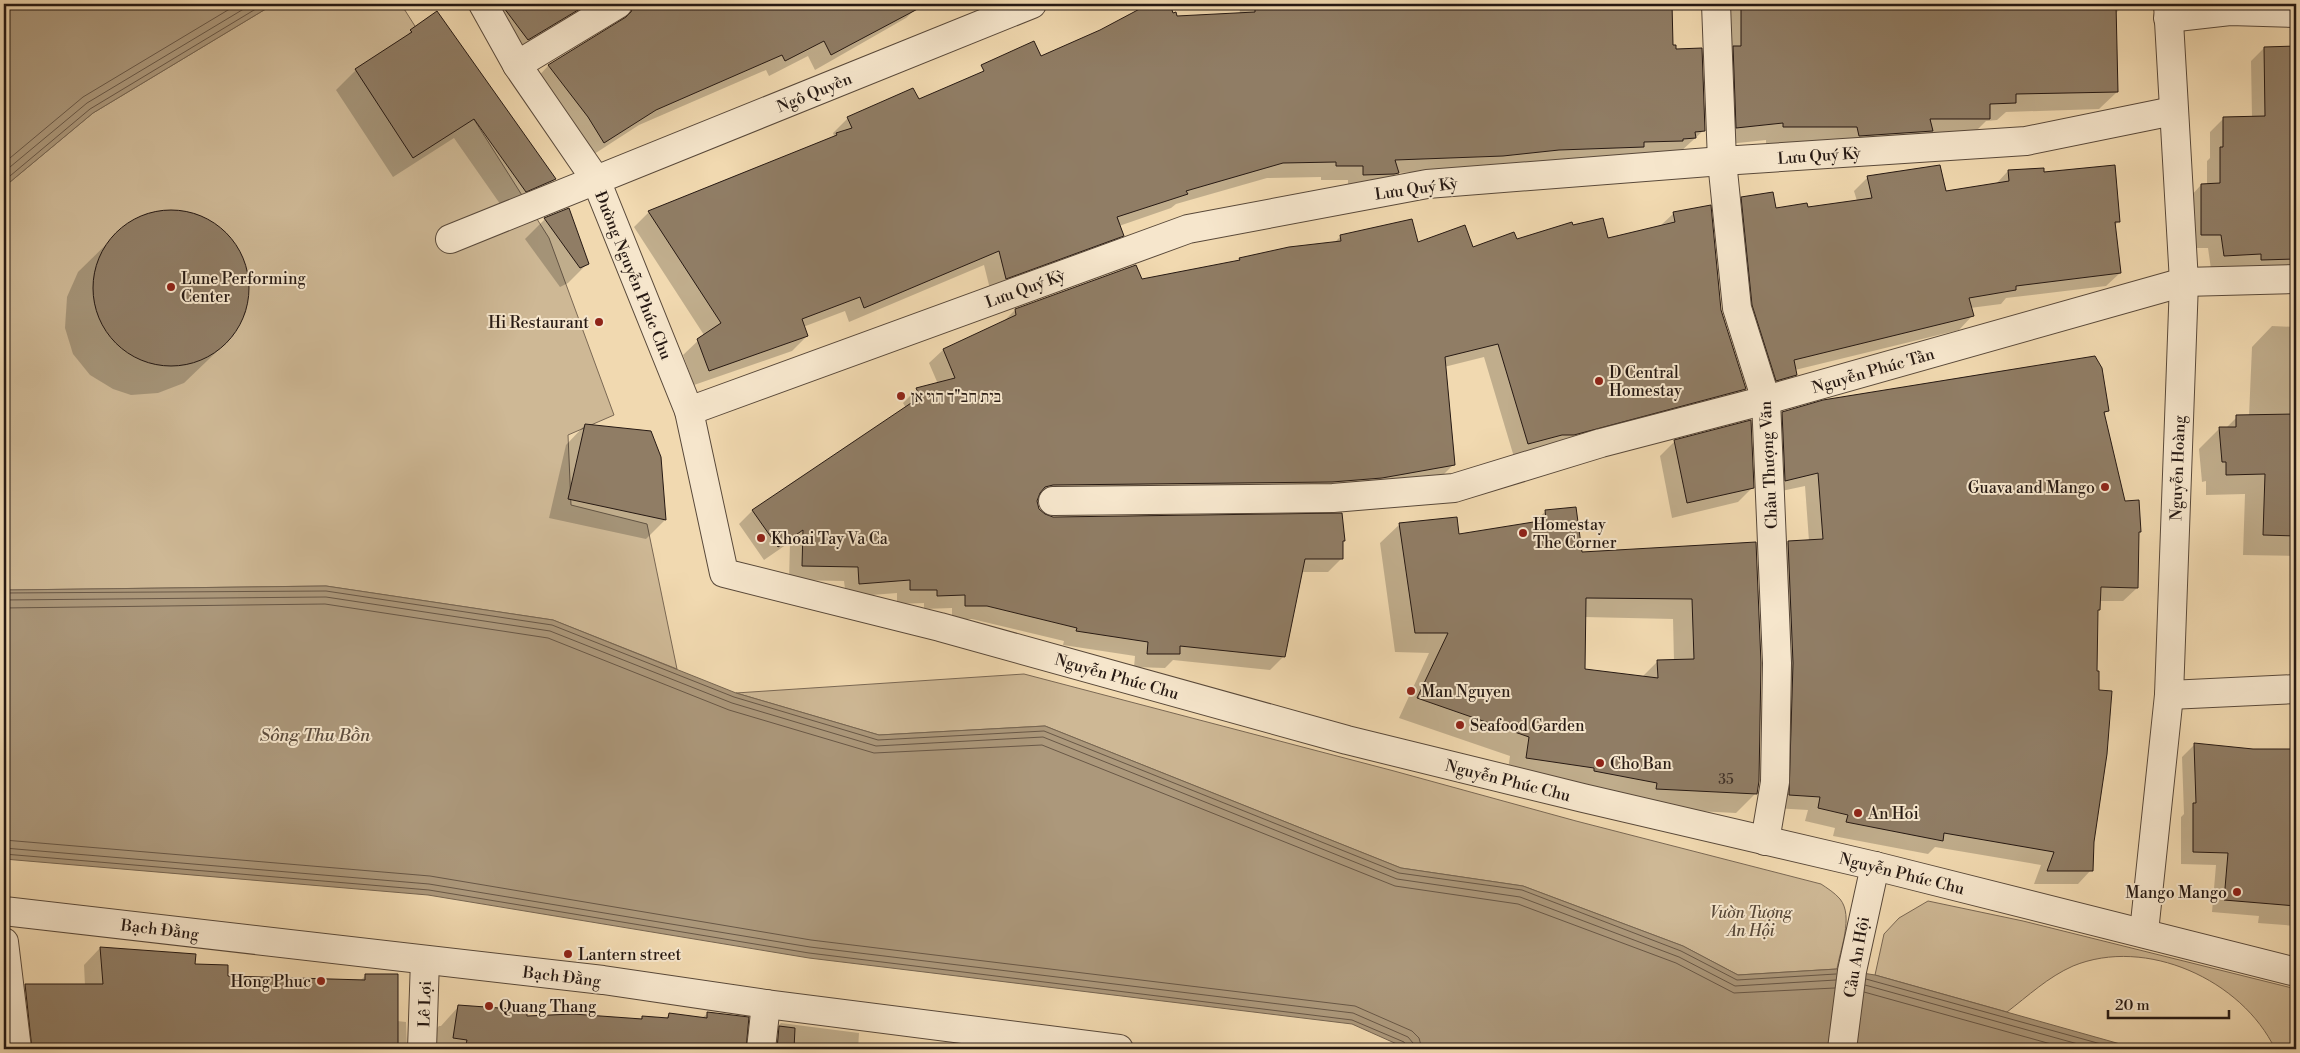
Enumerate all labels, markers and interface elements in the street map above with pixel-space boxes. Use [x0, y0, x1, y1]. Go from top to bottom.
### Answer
street label: Ngô Quyền [774, 69, 855, 117]
street label: Lưu Quý Kỳ [1777, 143, 1862, 169]
street label: Lưu Quý Kỳ [1373, 173, 1459, 205]
street label: Đường Nguyễn Phúc Chu [590, 188, 676, 363]
street label: Lưu Quý Kỳ [983, 265, 1068, 313]
place label: Lune Performing Center [181, 269, 306, 307]
marker: Lune Performing Center [165, 281, 177, 293]
place label: Hi Restaurant [488, 313, 589, 333]
marker: Hi Restaurant [593, 316, 605, 328]
street label: Nguyễn Phúc Tần [1810, 344, 1937, 398]
place label: D Central Homestay [1609, 363, 1682, 401]
marker: D Central Homestay [1593, 375, 1605, 387]
place label: בית חב"ד הוי אן [911, 387, 1002, 407]
marker: בית חב"ד הוי אן [895, 390, 907, 402]
street label: Châu Thượng Văn [1756, 400, 1782, 530]
street label: Nguyễn Hoàng [2166, 414, 2190, 521]
place label: Guava and Mango [1968, 478, 2095, 498]
marker: Guava and Mango [2099, 481, 2111, 493]
place label: Homestay The Corner [1533, 515, 1617, 553]
marker: Homestay The Corner [1517, 527, 1529, 539]
place label: Khoai Tay Va Ca [771, 529, 889, 549]
marker: Khoai Tay Va Ca [755, 532, 767, 544]
street label: Nguyễn Phúc Chu [1052, 650, 1181, 704]
place label: Man Nguyen [1421, 682, 1511, 702]
marker: Man Nguyen [1405, 685, 1417, 697]
place label: Seafood Garden [1470, 716, 1585, 736]
marker: Seafood Garden [1454, 719, 1466, 731]
water label: Sông Thu Bồn [260, 724, 371, 747]
place label: Cho Ban [1610, 754, 1672, 774]
street label: Nguyễn Phúc Chu [1443, 756, 1572, 806]
marker: Cho Ban [1594, 757, 1606, 769]
house number: 35 [1718, 771, 1734, 789]
place label: An Hoi [1867, 804, 1919, 824]
marker: An Hoi [1852, 807, 1864, 819]
street label: Nguyễn Phúc Chu [1837, 849, 1966, 899]
place label: Mango Mango [2126, 883, 2227, 903]
marker: Mango Mango [2231, 886, 2243, 898]
park label: Vườn Tượng An Hội [1710, 903, 1793, 941]
street label: Bạch Đằng [119, 915, 201, 945]
street label: Cầu An Hội [1840, 915, 1874, 999]
place label: Lantern street [578, 945, 682, 965]
marker: Lantern street [562, 948, 574, 960]
street label: Bạch Đằng [521, 962, 603, 992]
place label: Hong Phuc [230, 972, 311, 992]
marker: Hong Phuc [315, 975, 327, 987]
street label: Lê Lợi [414, 980, 436, 1028]
scale bar [2108, 988, 2229, 1020]
text: 20 m [2115, 996, 2150, 1015]
place label: Quang Thang [499, 997, 597, 1017]
marker: Quang Thang [483, 1000, 495, 1012]

